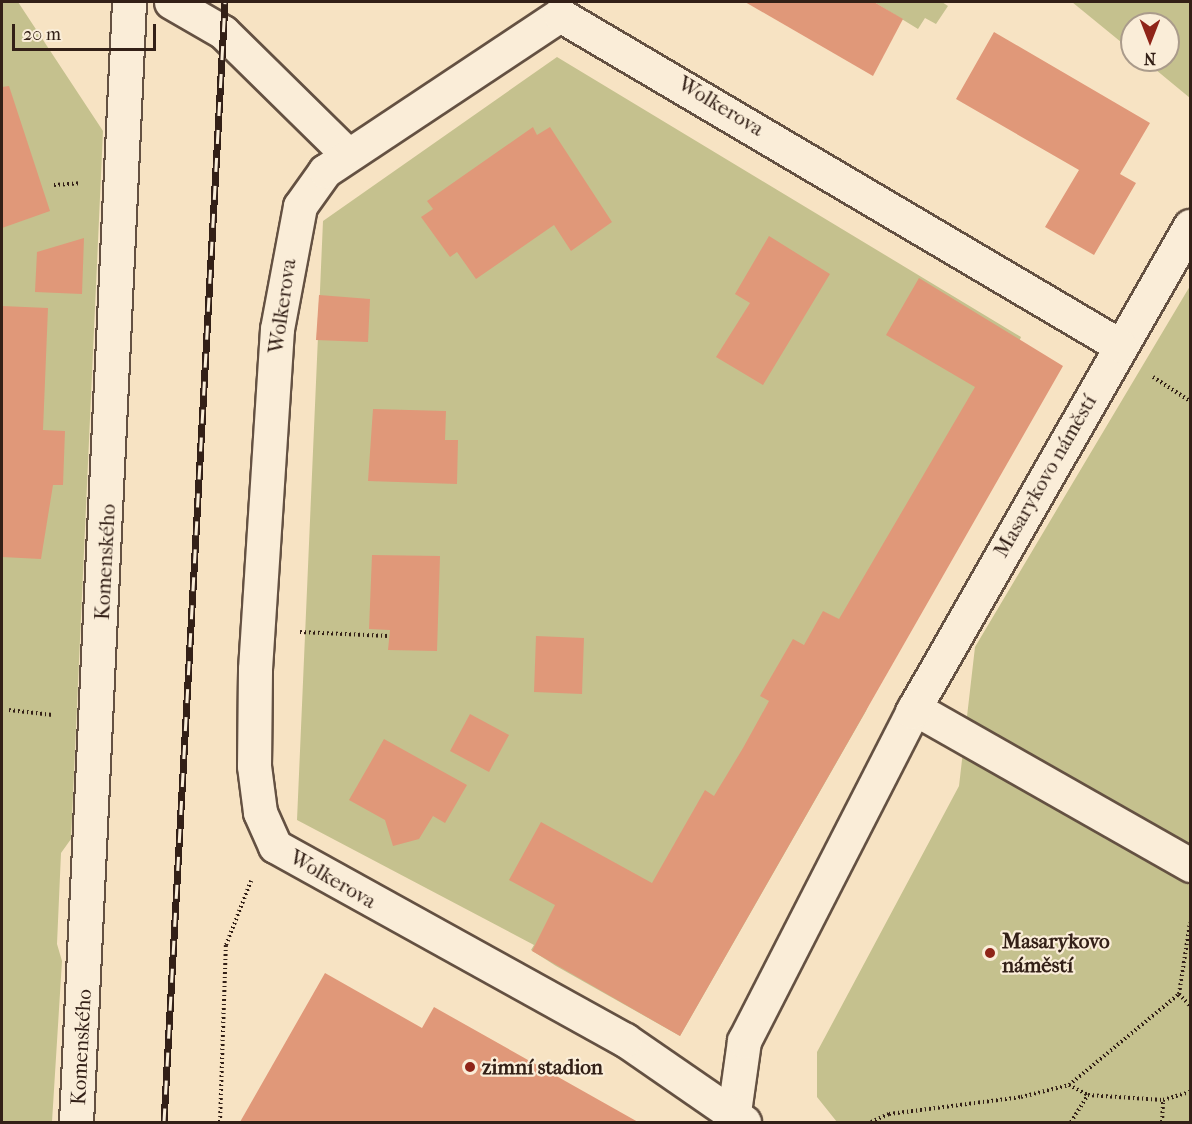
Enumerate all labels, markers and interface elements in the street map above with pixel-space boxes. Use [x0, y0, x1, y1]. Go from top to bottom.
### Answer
scale bar [15, 12, 159, 50]
north arrow [1120, 12, 1180, 72]
text: 20 m [23, 24, 61, 45]
text: N [1144, 49, 1156, 68]
street label: Wolkerova [674, 71, 768, 141]
street label: Wolkerova [263, 257, 301, 355]
street label: Masarykovo náměstí [988, 390, 1102, 562]
street label: Komenského [89, 503, 121, 621]
street label: Wolkerova [285, 844, 381, 914]
place label: Masarykovo náměstí [1002, 928, 1110, 978]
marker: Masarykovo náměstí [983, 946, 997, 960]
street label: Komenského [65, 988, 97, 1106]
place label: zimní stadion [482, 1054, 603, 1080]
marker: zimní stadion [463, 1060, 477, 1074]

